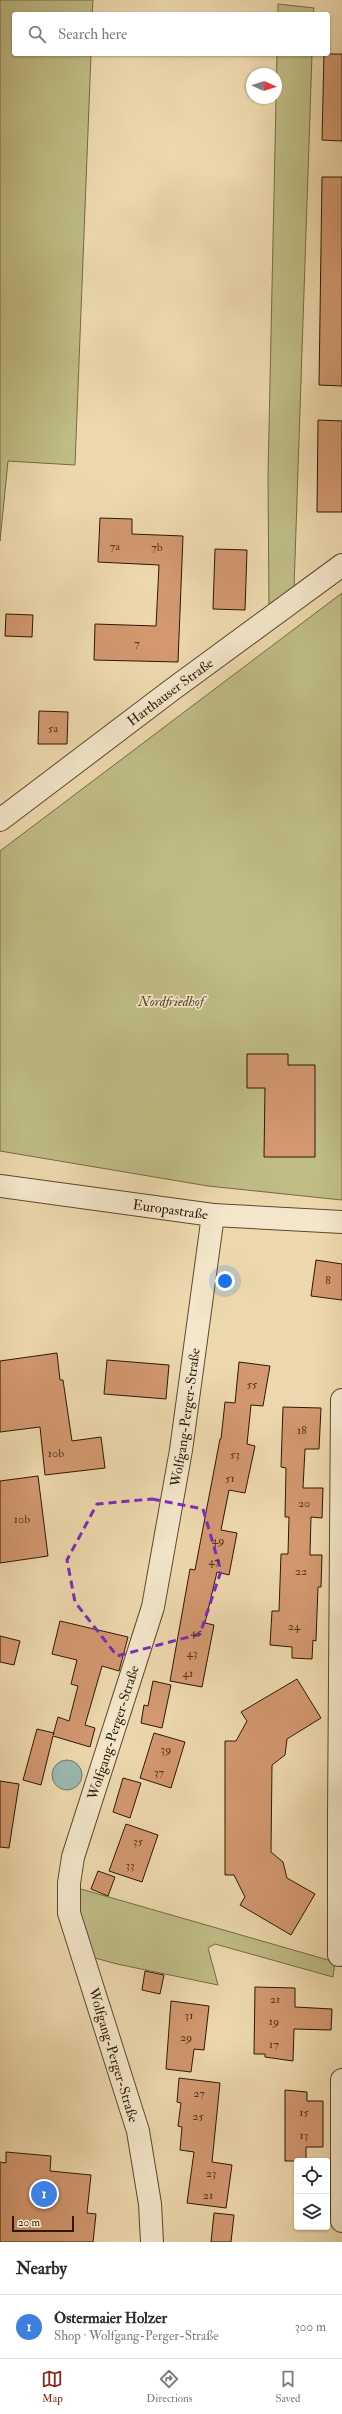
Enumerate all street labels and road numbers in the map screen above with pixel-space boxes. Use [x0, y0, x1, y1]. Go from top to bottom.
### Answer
street label: Harthauser Straße [124, 654, 217, 730]
street label: Europastraße [132, 1196, 209, 1223]
street label: Wolfgang-Perger-Straße [166, 1347, 204, 1489]
street label: Wolfgang-Perger-Straße [84, 1663, 143, 1803]
street label: Wolfgang-Perger-Straße [85, 1985, 142, 2125]

